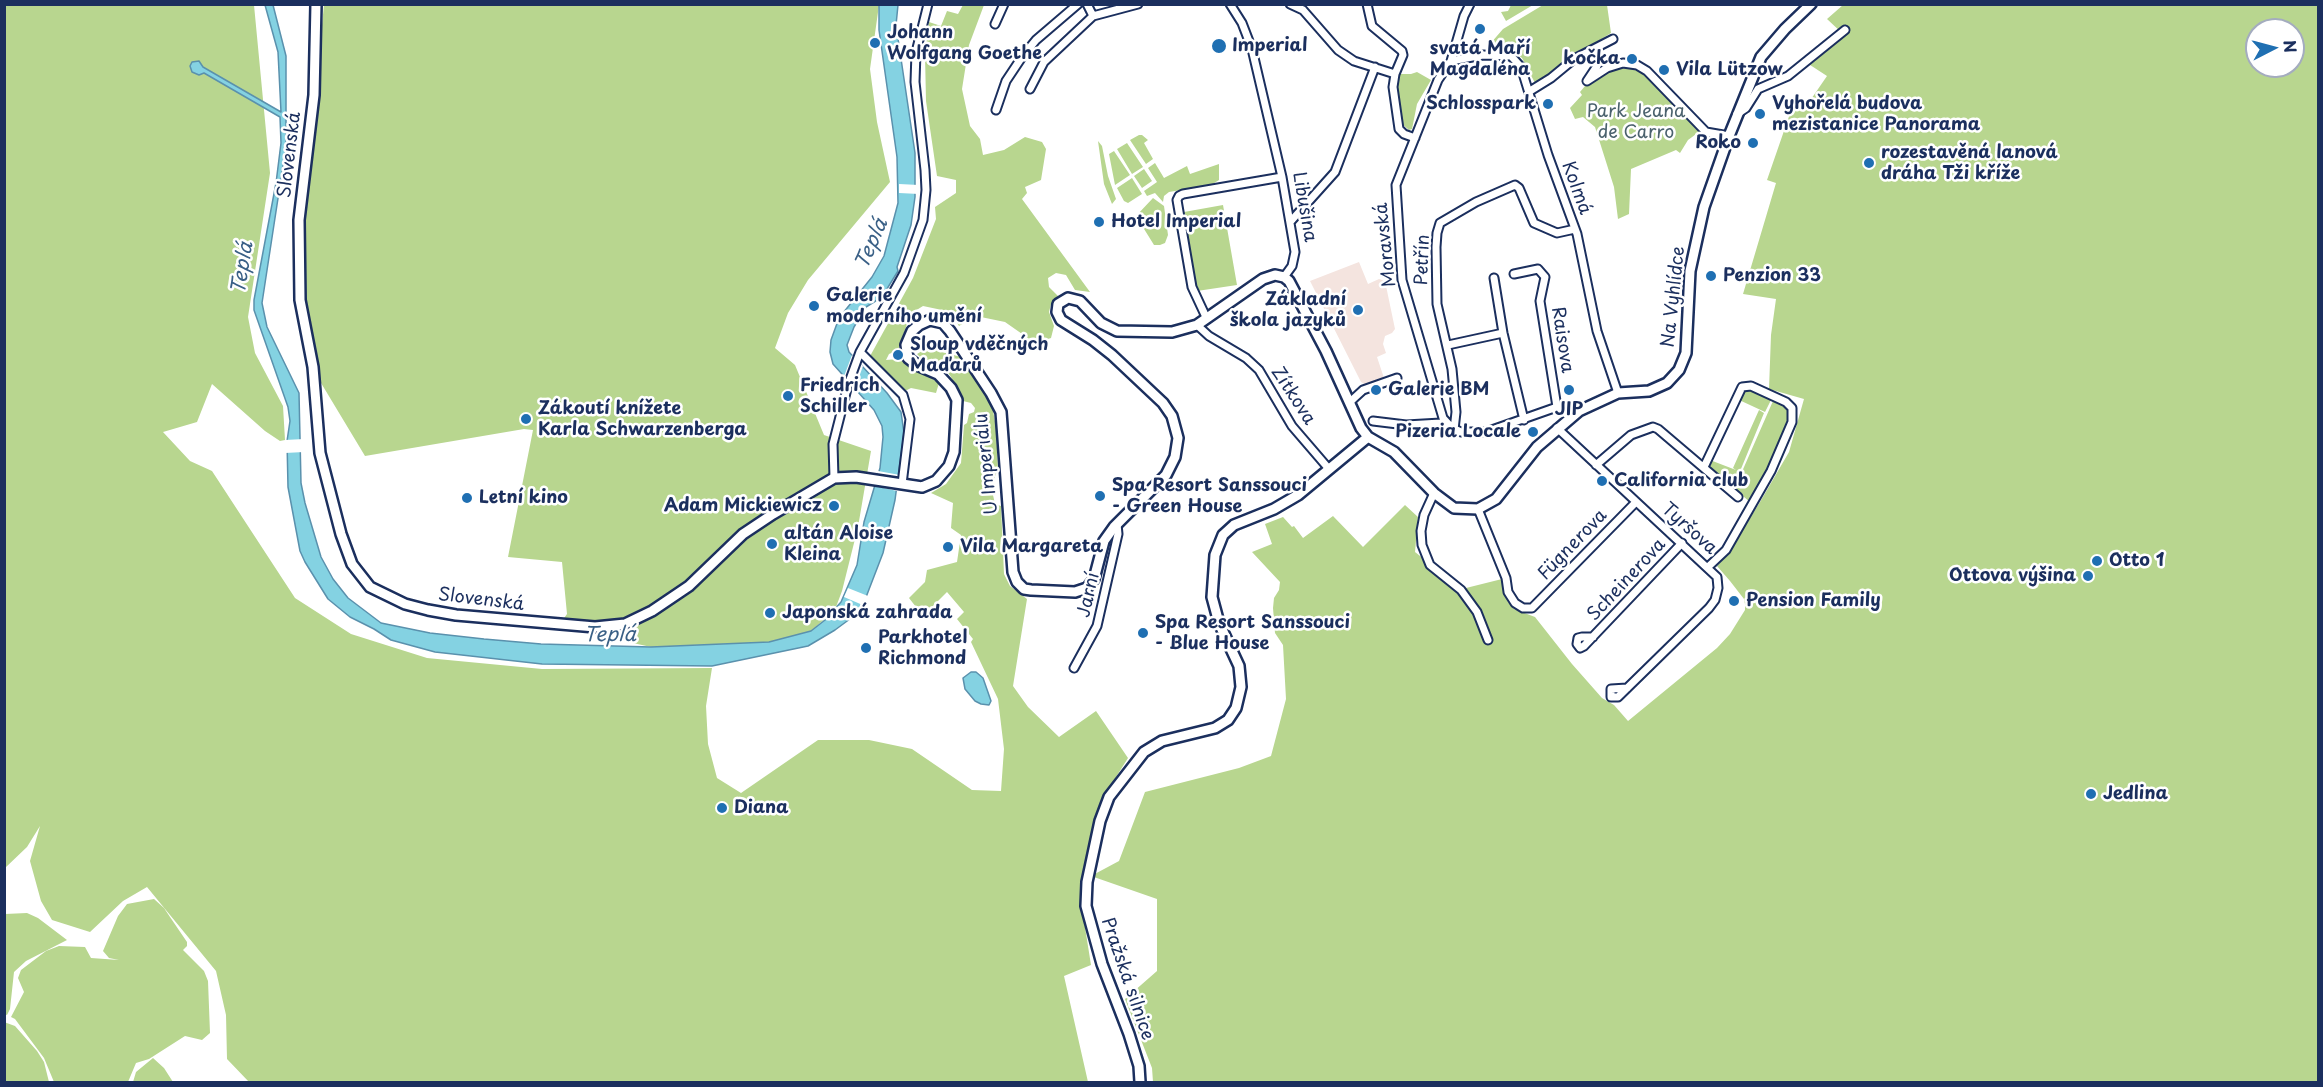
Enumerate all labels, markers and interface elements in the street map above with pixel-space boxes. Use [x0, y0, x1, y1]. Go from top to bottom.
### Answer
north arrow [2245, 18, 2305, 78]
place label: Johann Wolfgang Goethe [887, 22, 1042, 64]
marker: svatá Maří Magdaléna [1473, 22, 1487, 36]
place label: Imperial [1232, 35, 1307, 57]
marker: Johann Wolfgang Goethe [868, 36, 882, 50]
marker: Imperial [1210, 37, 1228, 55]
place label: svatá Maří Magdaléna [1430, 38, 1530, 80]
text: N [2278, 39, 2304, 54]
place label: kočka [1563, 48, 1620, 70]
marker: kočka [1625, 52, 1639, 66]
place label: Vila Lützow [1676, 59, 1783, 81]
marker: Vila Lützow [1657, 63, 1671, 77]
place label: Schlosspark [1426, 93, 1536, 115]
place label: Vyhořelá budova mezistanice Panorama [1772, 93, 1980, 136]
marker: Schlosspark [1541, 97, 1555, 111]
park label: Park Jeana de Carro [1587, 101, 1685, 144]
marker: Vyhořelá budova mezistanice Panorama [1753, 107, 1767, 121]
street label: Slovenská [274, 111, 306, 199]
place label: Roko [1695, 132, 1741, 154]
marker: Roko [1746, 136, 1760, 150]
place label: rozestavěná lanová dráha Tži kříže [1881, 142, 2058, 184]
marker: rozestavěná lanová dráha Tži kříže [1862, 156, 1876, 170]
street label: Kolmá [1556, 159, 1596, 217]
street label: Libušina [1287, 170, 1321, 244]
street label: Moravská [1371, 202, 1401, 288]
place label: Hotel Imperial [1111, 211, 1241, 233]
water label: Teplá [850, 215, 894, 273]
marker: Hotel Imperial [1092, 215, 1106, 229]
street label: Petřín [1411, 234, 1435, 286]
water label: Teplá [227, 240, 259, 296]
street label: Na Vyhlídce [1658, 245, 1690, 349]
place label: Penzion 33 [1723, 265, 1821, 287]
marker: Penzion 33 [1704, 269, 1718, 283]
place label: Galerie moderního umění [826, 285, 982, 328]
place label: Základní škola jazyků [1230, 289, 1346, 332]
marker: Galerie moderního umění [807, 299, 821, 313]
marker: Základní škola jazyků [1351, 303, 1365, 317]
street label: Raisova [1546, 305, 1578, 375]
place label: Sloup vděčných Maďarů [910, 334, 1049, 376]
marker: Sloup vděčných Maďarů [891, 348, 905, 362]
street label: Zítkova [1266, 363, 1320, 429]
place label: Friedrich Schiller [800, 375, 880, 418]
place label: Galerie BM [1388, 379, 1489, 401]
marker: Galerie BM [1369, 383, 1383, 397]
marker: JIP [1562, 383, 1576, 397]
marker: Friedrich Schiller [781, 389, 795, 403]
place label: Zákoutí knížete Karla Schwarzenberga [538, 398, 747, 440]
place label: JIP [1555, 399, 1583, 421]
marker: Zákoutí knížete Karla Schwarzenberga [519, 412, 533, 426]
street label: U Imperiálu [971, 412, 1003, 516]
place label: Pizeria Locale [1395, 421, 1521, 443]
marker: Pizeria Locale [1526, 425, 1540, 439]
place label: California club [1614, 470, 1748, 492]
marker: California club [1595, 474, 1609, 488]
place label: Spa Resort Sanssouci - Green House [1112, 475, 1307, 518]
place label: Letní kino [479, 487, 568, 509]
marker: Spa Resort Sanssouci - Green House [1093, 489, 1107, 503]
marker: Letní kino [460, 491, 474, 505]
place label: Adam Mickiewicz [664, 495, 822, 517]
street label: Tyršova [1657, 498, 1721, 560]
marker: Adam Mickiewicz [827, 499, 841, 513]
street label: Fügnerova [1534, 505, 1612, 585]
place label: altán Aloise Kleina [784, 523, 893, 566]
street label: Scheinerova [1583, 534, 1671, 626]
place label: Vila Margareta [960, 536, 1103, 558]
marker: altán Aloise Kleina [765, 537, 779, 551]
marker: Vila Margareta [941, 540, 955, 554]
place label: Otto 1 [2109, 550, 2164, 572]
marker: Otto 1 [2090, 554, 2104, 568]
place label: Ottova výšina [1949, 565, 2076, 587]
marker: Ottova výšina [2081, 569, 2095, 583]
street label: Jarní [1073, 570, 1105, 620]
street label: Slovenská [437, 584, 525, 616]
place label: Pension Family [1746, 590, 1881, 612]
marker: Pension Family [1727, 594, 1741, 608]
place label: Japonská zahrada [782, 602, 953, 624]
marker: Japonská zahrada [763, 606, 777, 620]
place label: Spa Resort Sanssouci - Blue House [1155, 612, 1350, 654]
water label: Teplá [584, 623, 636, 647]
marker: Spa Resort Sanssouci - Blue House [1136, 626, 1150, 640]
place label: Parkhotel Richmond [878, 627, 967, 670]
marker: Parkhotel Richmond [859, 641, 873, 655]
place label: Jedlina [2103, 783, 2168, 805]
marker: Jedlina [2084, 787, 2098, 801]
place label: Diana [734, 797, 789, 819]
marker: Diana [715, 801, 729, 815]
street label: Pražská silnice [1096, 915, 1158, 1043]

